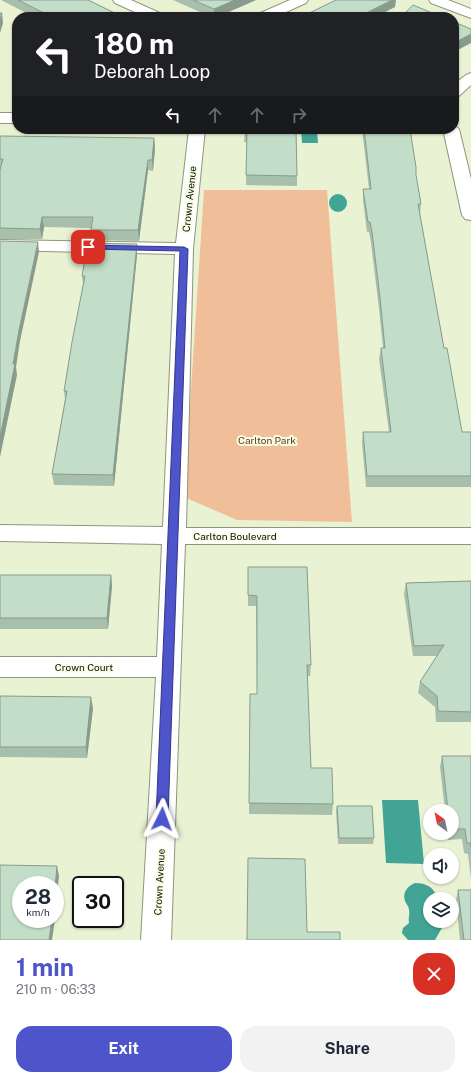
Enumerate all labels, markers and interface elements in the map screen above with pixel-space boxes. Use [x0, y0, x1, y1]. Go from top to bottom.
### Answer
text: 180 m [94, 27, 174, 60]
icon: left [28, 28, 80, 80]
text: Deborah Loop [94, 61, 210, 82]
icon: left [162, 104, 184, 126]
icon: ahead [204, 104, 226, 126]
icon: ahead [246, 104, 268, 126]
icon: right [288, 104, 310, 126]
street label: Crown Avenue [180, 165, 198, 233]
pin [71, 230, 105, 264]
icon: arrive [77, 236, 99, 258]
park label: Carlton Park [238, 434, 296, 446]
street label: Carlton Boulevard [193, 530, 277, 542]
street label: Crown Court [55, 661, 113, 673]
position arrow [141, 798, 183, 840]
north arrow [423, 804, 459, 840]
map controls [423, 804, 459, 928]
street label: Crown Avenue [151, 848, 167, 916]
button: sound [423, 848, 459, 884]
speed limit sign: 30 [72, 876, 124, 928]
text: 28 [25, 885, 51, 909]
button: layers [423, 892, 459, 928]
text: km/h [26, 906, 50, 918]
text: 1 min [16, 953, 74, 981]
button: close [413, 953, 455, 995]
text: 210 m · 06:33 [16, 982, 96, 997]
button: Exit [16, 1026, 232, 1072]
button: Share [240, 1026, 455, 1072]

